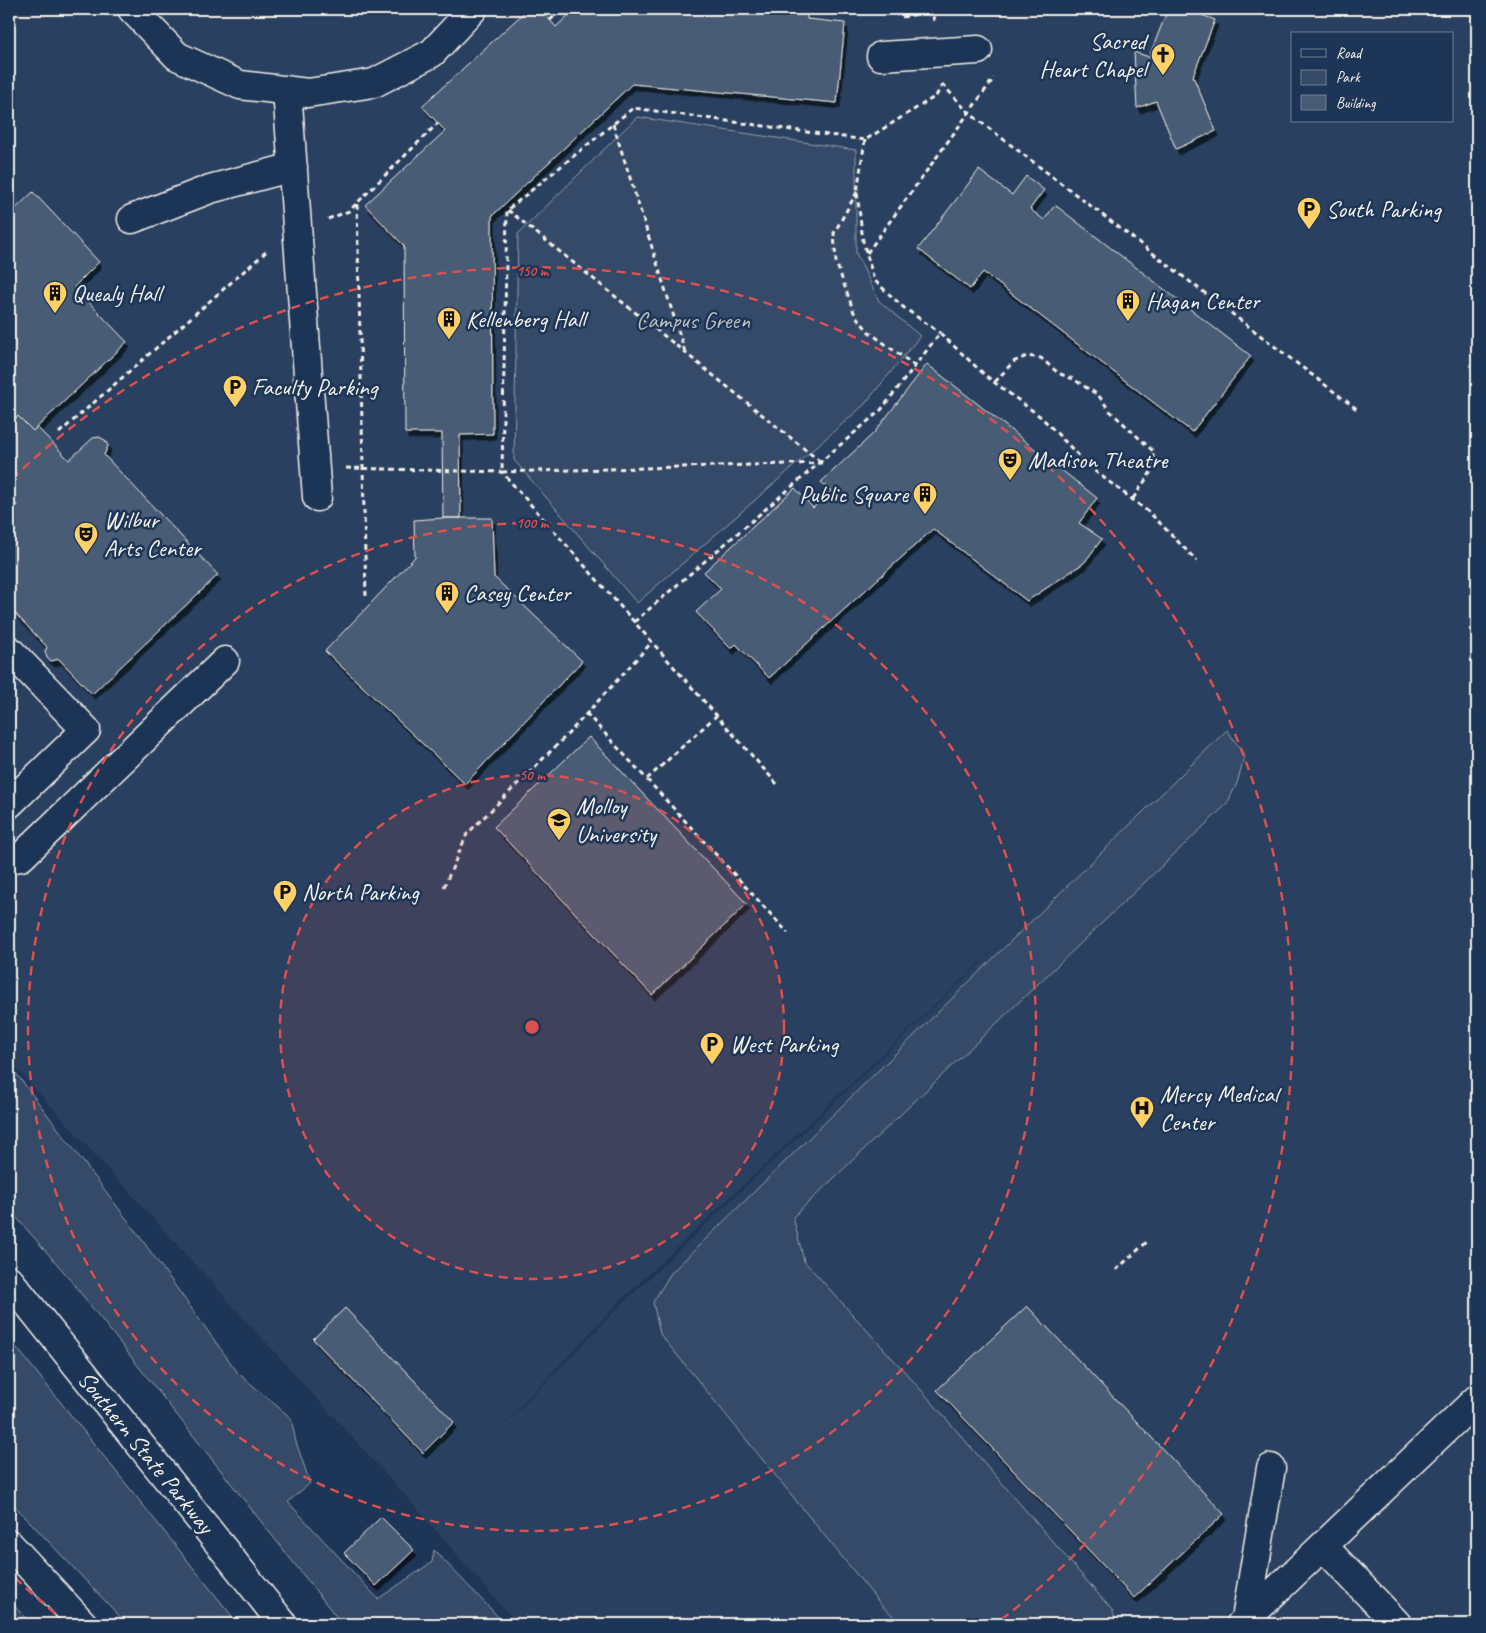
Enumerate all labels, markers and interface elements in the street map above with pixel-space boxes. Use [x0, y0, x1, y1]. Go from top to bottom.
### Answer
place label: Sacred Heart Chapel [1039, 26, 1150, 84]
legend [1291, 32, 1454, 122]
church icon: Sacred Heart Chapel [1150, 42, 1176, 76]
text: Road [1336, 44, 1363, 63]
text: Park [1336, 68, 1361, 87]
text: Building [1336, 94, 1376, 113]
place label: South Parking [1326, 194, 1442, 224]
parking icon: South Parking [1296, 196, 1322, 230]
text: 150 m [516, 262, 550, 281]
place label: Quealy Hall [72, 278, 165, 308]
building icon: Quealy Hall [42, 280, 68, 314]
place label: Hagan Center [1146, 286, 1262, 316]
building icon: Hagan Center [1115, 288, 1141, 322]
place label: Kellenberg Hall [466, 304, 589, 334]
park label: Campus Green [636, 305, 750, 335]
building icon: Kellenberg Hall [436, 306, 462, 340]
place label: Faculty Parking [252, 372, 380, 402]
parking icon: Faculty Parking [222, 374, 248, 408]
place label: Madison Theatre [1028, 445, 1170, 475]
theatre icon: Madison Theatre [997, 447, 1023, 481]
place label: Public Square [799, 479, 910, 509]
building icon: Public Square [912, 481, 938, 515]
place label: Wilbur Arts Center [104, 505, 203, 563]
text: 100 m [516, 514, 550, 533]
theatre icon: Wilbur Arts Center [73, 521, 99, 555]
place label: Casey Center [464, 578, 573, 608]
building icon: Casey Center [434, 580, 460, 614]
text: 50 m [519, 766, 546, 785]
place label: Molloy University [576, 791, 658, 849]
school or university icon: Molloy University [546, 807, 572, 841]
place label: North Parking [302, 877, 420, 907]
parking icon: North Parking [272, 879, 298, 913]
centre of rings [523, 1018, 541, 1036]
place label: West Parking [730, 1029, 839, 1059]
parking icon: West Parking [699, 1031, 725, 1065]
place label: Mercy Medical Center [1160, 1079, 1282, 1137]
hospital icon: Mercy Medical Center [1129, 1095, 1155, 1129]
street label: Southern State Parkway [71, 1365, 222, 1541]

